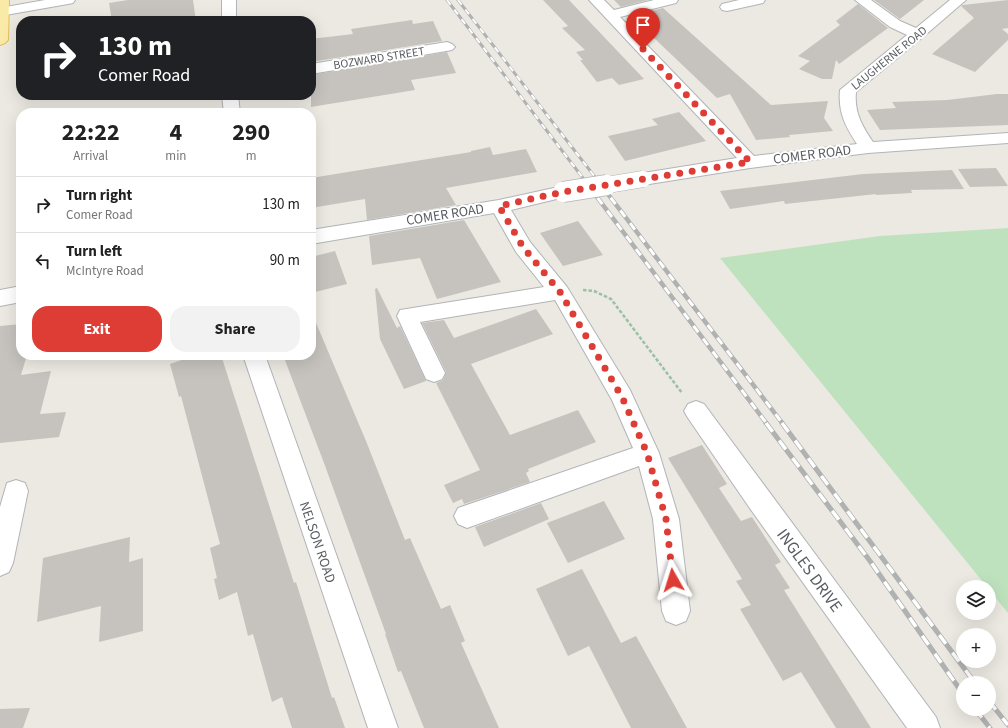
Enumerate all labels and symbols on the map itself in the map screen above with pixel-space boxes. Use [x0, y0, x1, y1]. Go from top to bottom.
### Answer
pin [626, 8, 660, 49]
street label: LAUGHERNE ROAD [848, 22, 931, 94]
street label: BOZWARD STREET [332, 43, 427, 74]
street label: COMER ROAD [772, 140, 852, 170]
street label: COMER ROAD [405, 199, 486, 231]
street label: NELSON ROAD [294, 499, 340, 586]
street label: INGLES DRIVE [771, 524, 848, 617]
position arrow [652, 559, 694, 601]

